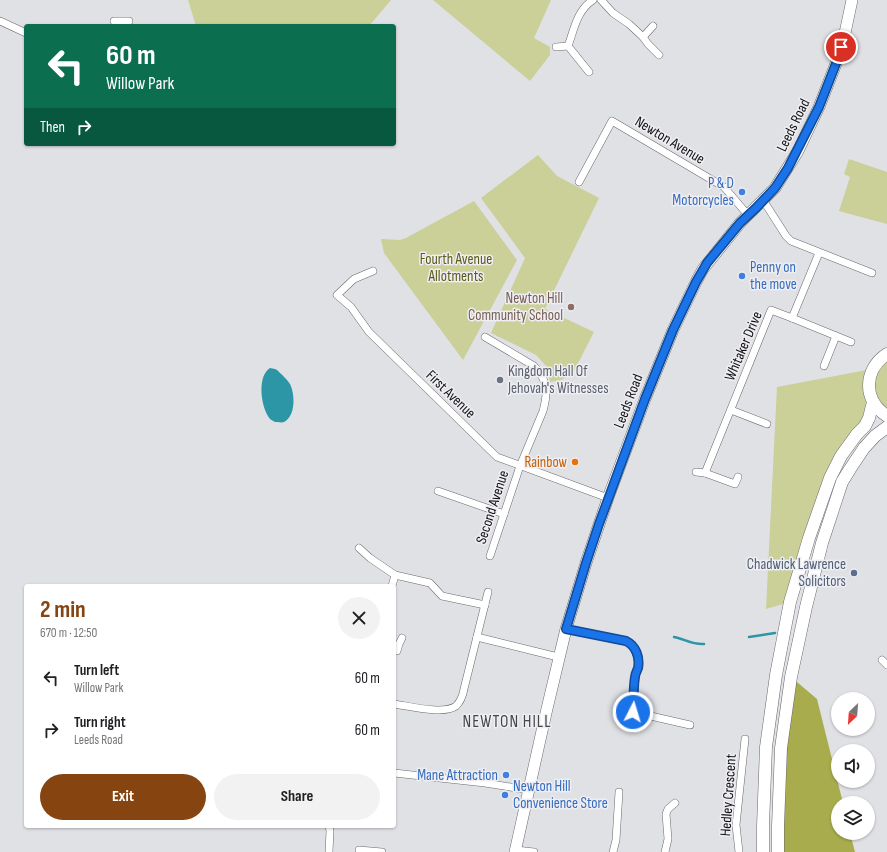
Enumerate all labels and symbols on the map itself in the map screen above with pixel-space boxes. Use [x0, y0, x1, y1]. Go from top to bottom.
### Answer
pin [824, 30, 858, 64]
street label: Leeds Road [773, 96, 814, 155]
street label: Newton Avenue [631, 112, 708, 169]
place label: P & D Motorcycles [672, 174, 734, 210]
marker: P & D Motorcycles [737, 187, 747, 197]
park label: Fourth Avenue Allotments [420, 250, 492, 286]
place label: Penny on the move [750, 258, 797, 294]
marker: Penny on the move [737, 271, 747, 281]
place label: Newton Hill Community School [468, 289, 563, 325]
marker: Newton Hill Community School [566, 302, 576, 312]
street label: Whitaker Drive [720, 309, 767, 384]
place label: Kingdom Hall Of Jehovah's Witnesses [507, 362, 609, 398]
street label: First Avenue [422, 366, 479, 423]
street label: Leeds Road [609, 371, 647, 431]
marker: Kingdom Hall Of Jehovah's Witnesses [495, 375, 505, 385]
place label: Rainbow [524, 453, 568, 472]
marker: Rainbow [570, 457, 580, 467]
street label: Second Avenue [472, 468, 513, 546]
place label: Chadwick Lawrence Solicitors [747, 555, 846, 591]
marker: Chadwick Lawrence Solicitors [849, 568, 859, 578]
position arrow [612, 691, 654, 733]
north arrow [831, 692, 875, 736]
district label: NEWTON HILL [463, 712, 551, 732]
street label: Hedley Crescent [716, 753, 741, 837]
place label: Mane Attraction [417, 766, 498, 785]
marker: Mane Attraction [501, 770, 511, 780]
place label: Newton Hill Convenience Store [513, 777, 608, 813]
marker: Newton Hill Convenience Store [500, 790, 510, 800]

